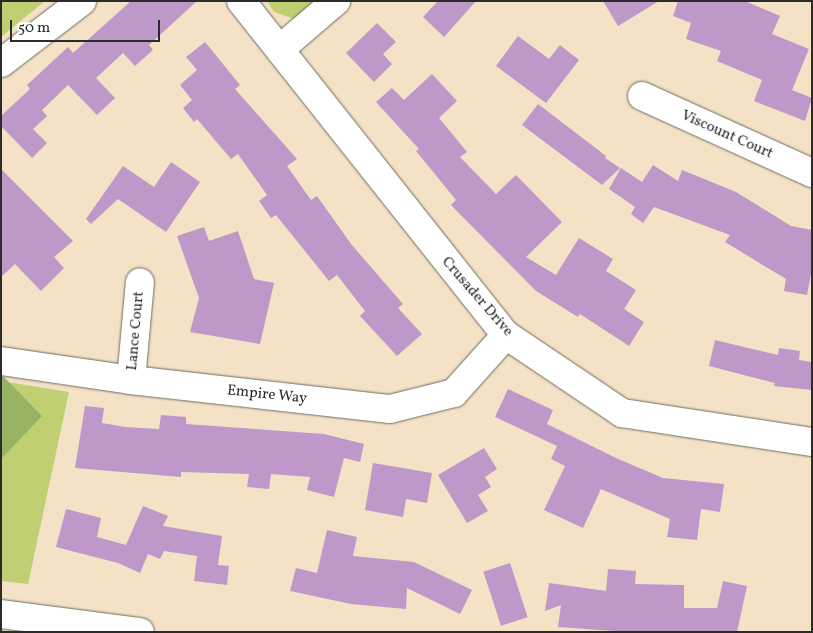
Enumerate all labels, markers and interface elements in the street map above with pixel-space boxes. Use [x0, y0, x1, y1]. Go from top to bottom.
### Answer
scale bar [12, 10, 162, 42]
text: 50 m [18, 18, 50, 39]
street label: Viscount Court [678, 107, 776, 163]
street label: Crusader Drive [437, 253, 517, 341]
street label: Lance Court [124, 291, 148, 371]
street label: Empire Way [226, 382, 308, 408]

